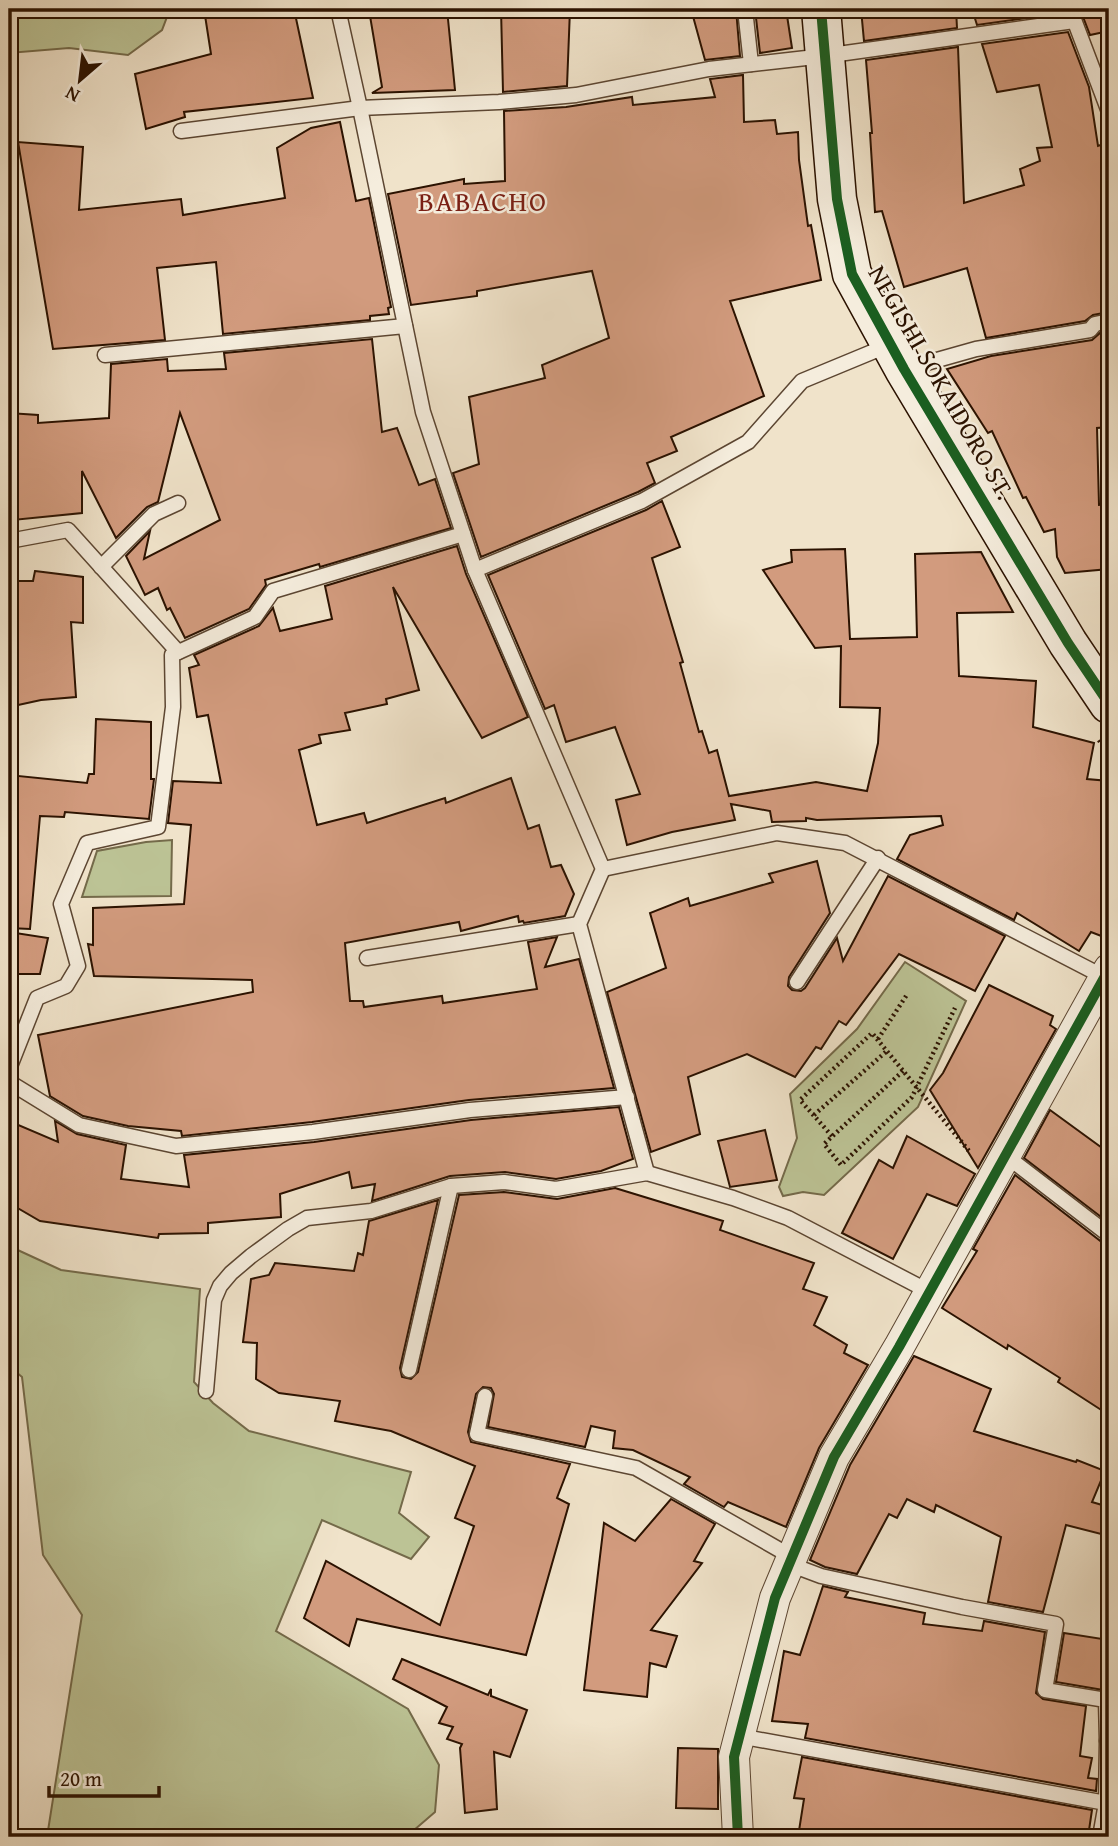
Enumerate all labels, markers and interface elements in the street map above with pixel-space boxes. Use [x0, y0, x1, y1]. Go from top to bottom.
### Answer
north arrow [46, 46, 116, 116]
text: N [60, 80, 84, 110]
district label: BABACHO [418, 180, 548, 221]
street label: NEGISHI SOKAIDORO ST. [859, 258, 1025, 506]
scale bar [49, 1755, 159, 1799]
text: 20 m [60, 1763, 102, 1794]

